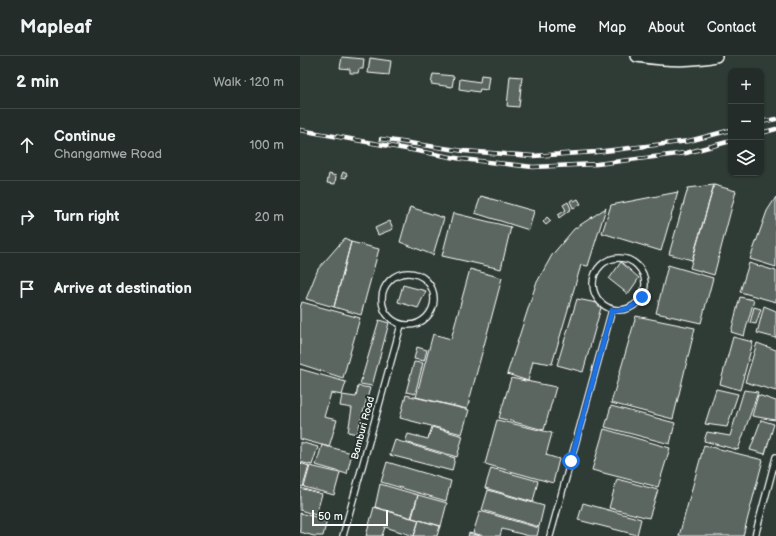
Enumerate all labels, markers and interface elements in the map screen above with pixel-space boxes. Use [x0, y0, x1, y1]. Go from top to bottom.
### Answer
text: Mapleaf [20, 16, 92, 39]
text: Home [538, 19, 576, 36]
text: Map [598, 19, 626, 36]
text: About [648, 19, 685, 36]
text: Contact [707, 19, 756, 36]
map controls [728, 68, 764, 176]
button: + [728, 68, 764, 104]
text: 2 min [16, 72, 59, 92]
text: Walk · 120 m [213, 74, 284, 90]
button: − [728, 104, 764, 140]
text: Continue [54, 127, 116, 146]
icon: ahead [16, 134, 38, 156]
text: 100 m [249, 137, 284, 153]
button: layers [728, 140, 764, 176]
text: Changamwe Road [54, 146, 162, 162]
icon: right [16, 206, 38, 228]
text: Turn right [54, 207, 119, 226]
text: 20 m [254, 209, 284, 225]
icon: arrive [16, 278, 38, 300]
text: Arrive at destination [54, 279, 192, 298]
route end [633, 288, 651, 306]
street label: Bamburi Road [349, 395, 377, 461]
route start [562, 452, 580, 470]
scale bar [312, 508, 388, 527]
text: 50 m [318, 510, 343, 523]

